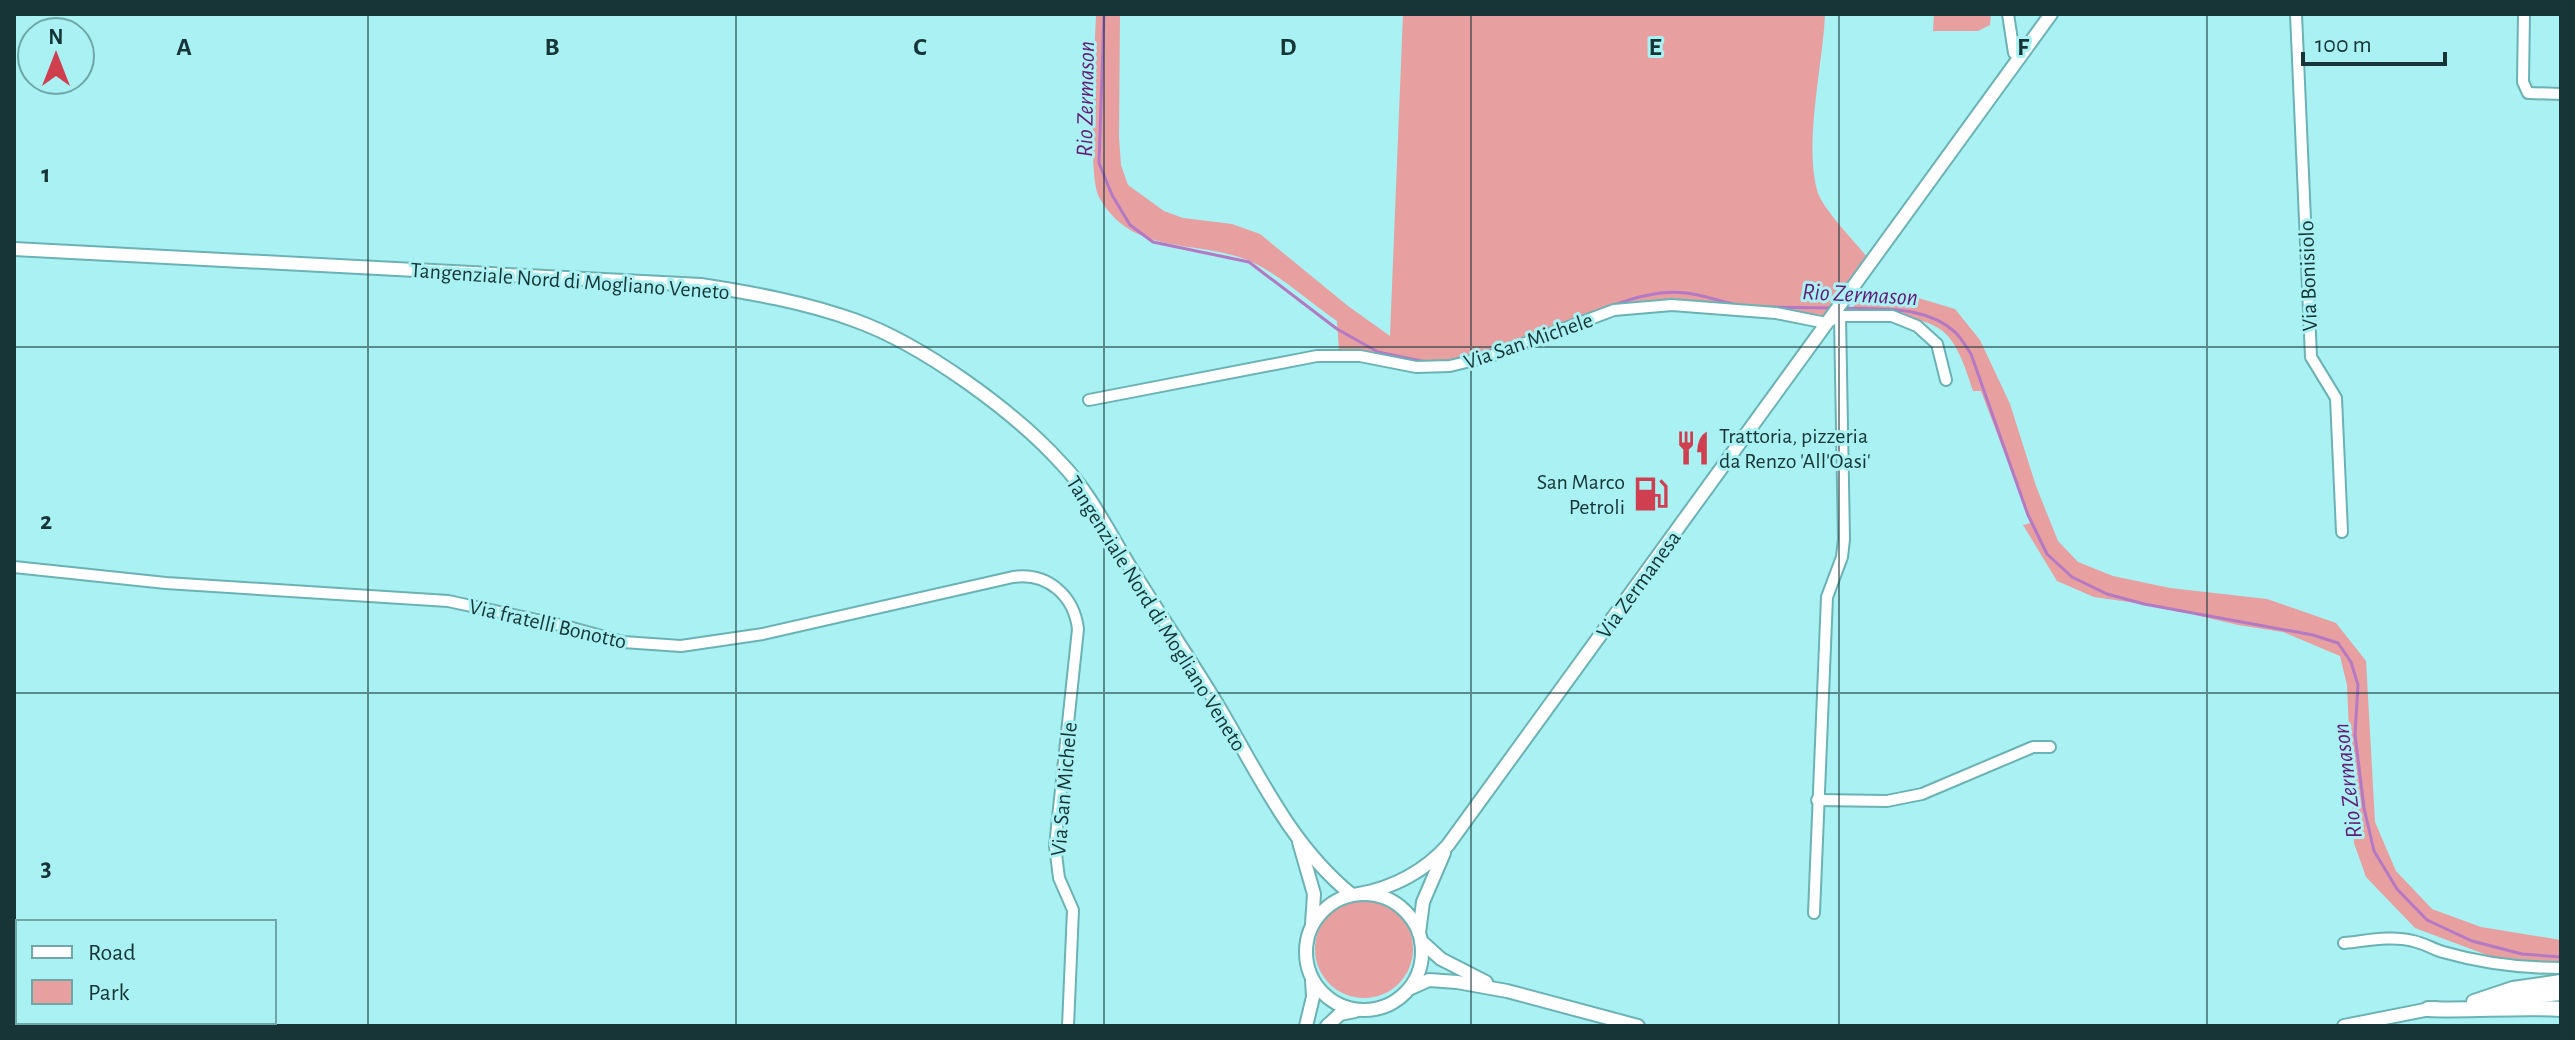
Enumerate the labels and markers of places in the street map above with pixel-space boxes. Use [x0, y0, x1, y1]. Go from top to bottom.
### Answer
place label: Trattoria, pizzeria da Renzo 'All'Oasi' [1719, 425, 1871, 472]
restaurant icon: Trattoria, pizzeria da Renzo 'All'Oasi' [1674, 429, 1712, 467]
place label: San Marco Petroli [1537, 471, 1625, 518]
fuel station icon: San Marco Petroli [1632, 475, 1670, 513]

